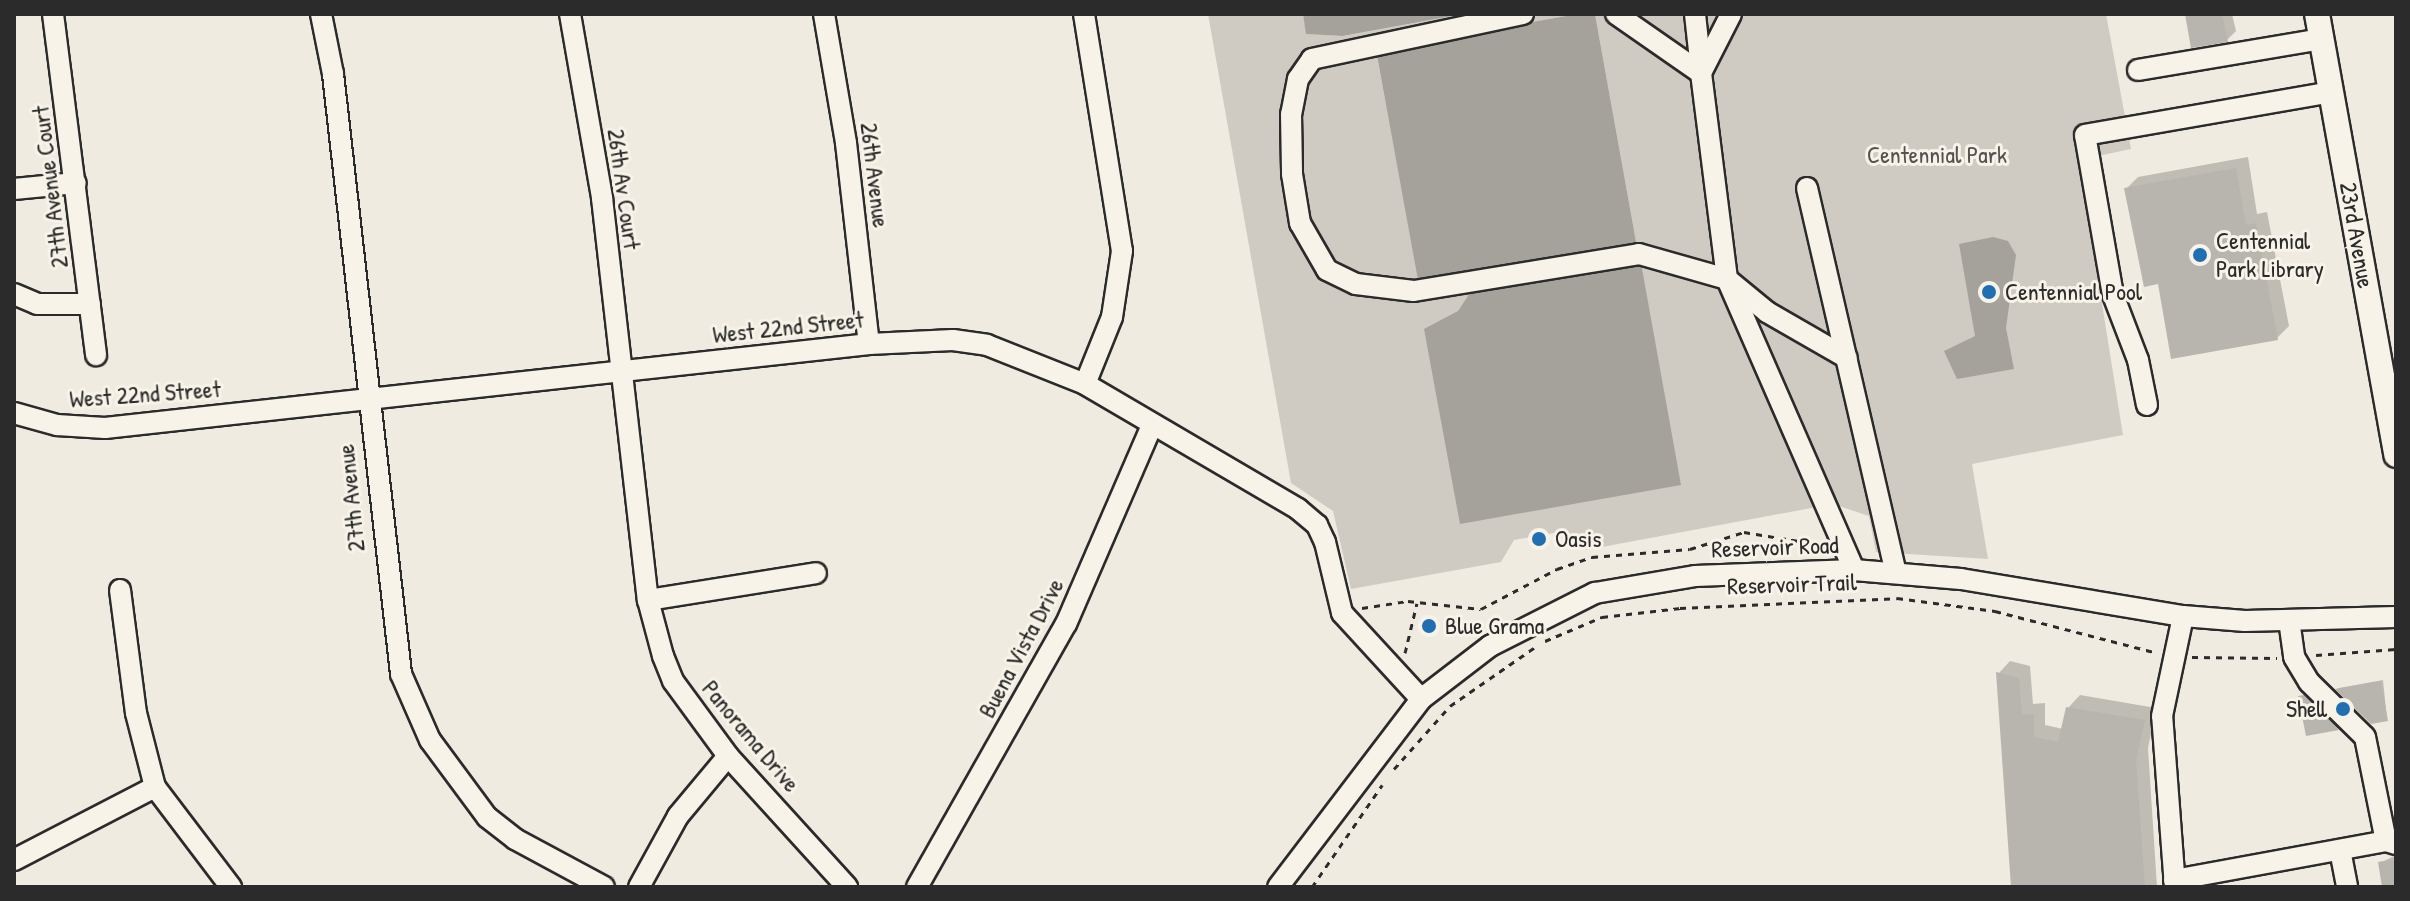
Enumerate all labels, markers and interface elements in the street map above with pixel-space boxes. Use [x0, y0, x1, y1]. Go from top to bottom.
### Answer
street label: 27th Avenue Court [26, 104, 74, 270]
street label: 26th Avenue [854, 121, 896, 229]
street label: 26th Av Court [601, 127, 647, 251]
park label: Centennial Park [1867, 141, 2007, 169]
street label: 23rd Avenue [2334, 180, 2380, 290]
place label: Centennial Park Library [2216, 227, 2324, 283]
marker: Centennial Park Library [2191, 246, 2209, 264]
place label: Centennial Pool [2005, 278, 2142, 306]
marker: Centennial Pool [1980, 283, 1998, 301]
street label: West 22nd Street [711, 305, 865, 349]
street label: West 22nd Street [68, 374, 222, 414]
street label: 27th Avenue [331, 443, 371, 553]
place label: Oasis [1555, 525, 1602, 553]
marker: Oasis [1530, 530, 1548, 548]
street label: Reservoir Road [1711, 530, 1839, 564]
street label: Reservoir Trail [1727, 567, 1857, 601]
street label: Buena Vista Drive [972, 573, 1070, 723]
place label: Blue Grama [1445, 612, 1544, 640]
marker: Blue Grama [1420, 617, 1438, 635]
street label: Panorama Drive [696, 674, 806, 798]
place label: Shell [2286, 695, 2327, 723]
marker: Shell [2334, 700, 2352, 718]

